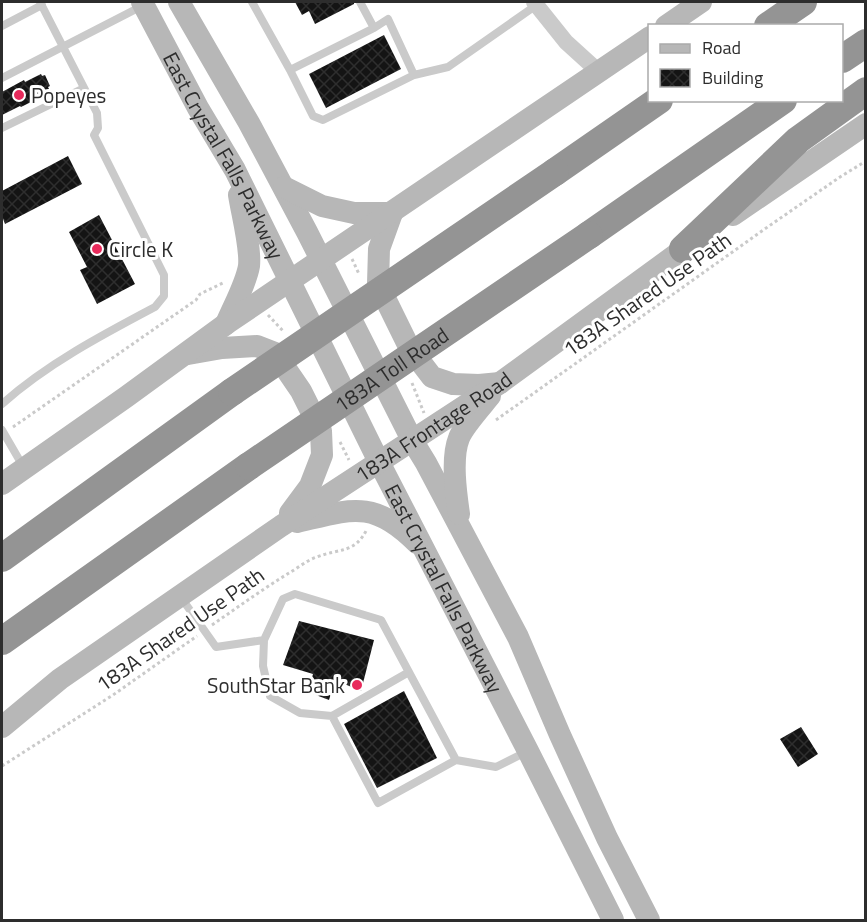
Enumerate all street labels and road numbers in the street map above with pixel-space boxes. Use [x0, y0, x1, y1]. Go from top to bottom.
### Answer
street label: East Crystal Falls Parkway [155, 46, 293, 265]
street label: 183A Shared Use Path [556, 224, 738, 364]
street label: 183A Toll Road [327, 319, 455, 420]
street label: 183A Frontage Road [348, 363, 519, 490]
street label: East Crystal Falls Parkway [377, 478, 511, 699]
street label: 183A Shared Use Path [89, 559, 271, 699]

